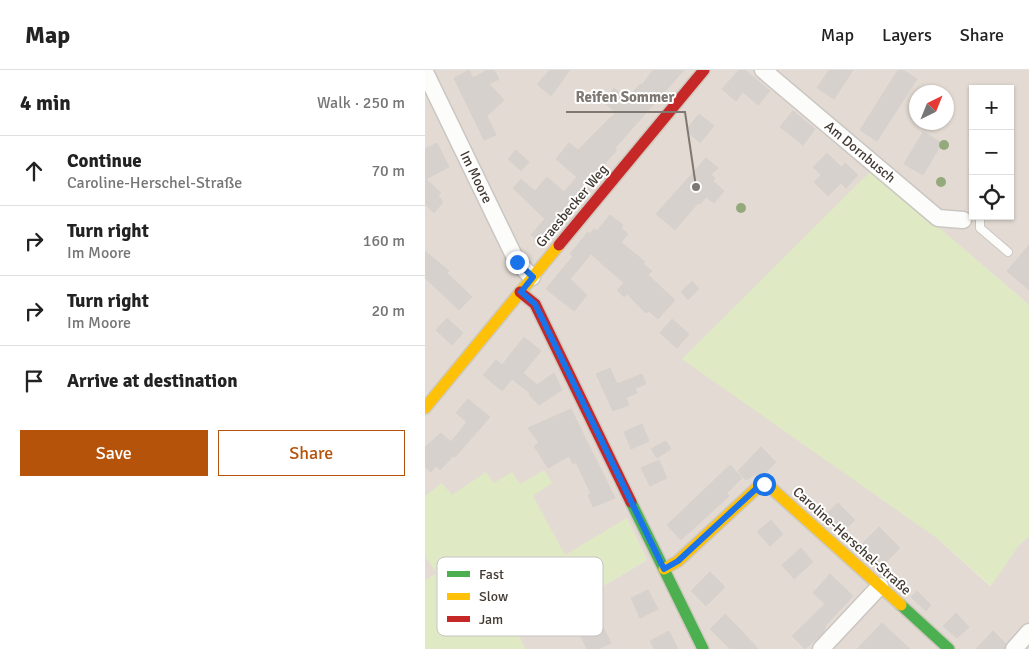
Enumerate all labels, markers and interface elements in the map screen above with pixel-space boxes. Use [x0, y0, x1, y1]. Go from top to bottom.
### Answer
text: Map [25, 20, 70, 50]
text: Map [821, 24, 854, 46]
text: Layers [882, 24, 932, 46]
text: Share [960, 24, 1004, 46]
callout: Reifen Sommer [566, 82, 685, 112]
north arrow [909, 85, 954, 130]
map controls [969, 85, 1014, 220]
button: + [969, 85, 1014, 130]
text: Reifen Sommer [576, 88, 675, 106]
text: 4 min [20, 90, 71, 116]
text: Walk · 250 m [317, 93, 405, 113]
street label: Am Dornbusch [821, 117, 899, 187]
button: − [969, 130, 1014, 175]
street label: Im Moore [456, 148, 496, 206]
text: Continue [67, 149, 142, 173]
icon: ahead [20, 157, 48, 185]
text: 70 m [371, 161, 405, 181]
street label: Graesbecker Weg [532, 161, 612, 251]
text: Caroline-Herschel-Straße [67, 173, 242, 193]
button: locate [969, 175, 1014, 220]
text: Turn right [67, 219, 149, 243]
icon: right [20, 227, 48, 255]
text: 160 m [363, 231, 405, 251]
text: Im Moore [67, 243, 131, 263]
route end [506, 251, 529, 274]
text: Turn right [67, 289, 149, 313]
icon: right [20, 297, 48, 325]
text: 20 m [371, 301, 405, 321]
text: Im Moore [67, 313, 131, 333]
icon: arrive [20, 367, 48, 395]
text: Arrive at destination [67, 369, 238, 393]
button: Save [20, 430, 208, 476]
button: Share [218, 430, 405, 476]
route start [753, 473, 776, 496]
street label: Caroline-Herschel-Straße [789, 483, 915, 599]
legend [437, 557, 603, 636]
text: Fast [479, 566, 504, 583]
text: Slow [479, 588, 508, 605]
text: Jam [479, 611, 503, 628]

